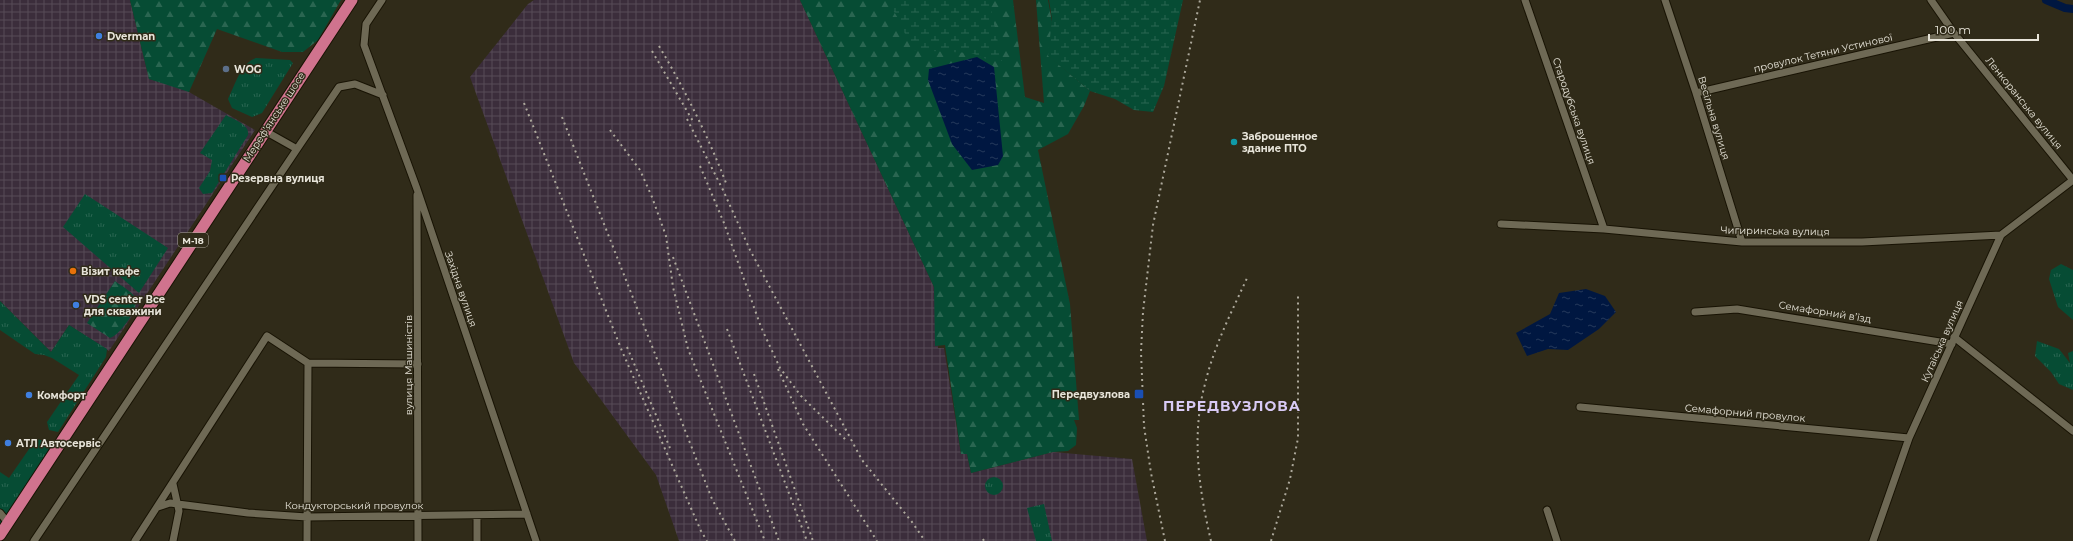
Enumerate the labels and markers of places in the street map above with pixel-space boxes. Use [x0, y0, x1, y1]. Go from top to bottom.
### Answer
place label: Dverman [107, 30, 155, 43]
marker: Dverman [94, 31, 104, 41]
place label: WOG [234, 63, 262, 76]
marker: WOG [221, 64, 231, 74]
place label: Заброшенное здание ПТО [1241, 130, 1318, 155]
marker: Заброшенное здание ПТО [1229, 137, 1239, 147]
place label: Резервна вулиця [231, 172, 325, 185]
marker: Резервна вулиця [218, 173, 228, 183]
place label: Візит кафе [81, 265, 140, 278]
marker: Візит кафе [68, 266, 78, 276]
place label: VDS center Все для скважини [83, 293, 165, 318]
marker: VDS center Все для скважини [71, 300, 81, 310]
place label: Передвузлова [1052, 388, 1130, 401]
marker: Передвузлова [1133, 388, 1145, 400]
place label: Комфорт [37, 389, 87, 402]
marker: Комфорт [24, 390, 34, 400]
place label: АТЛ Автосервіс [16, 437, 101, 450]
marker: АТЛ Автосервіс [3, 438, 13, 448]

